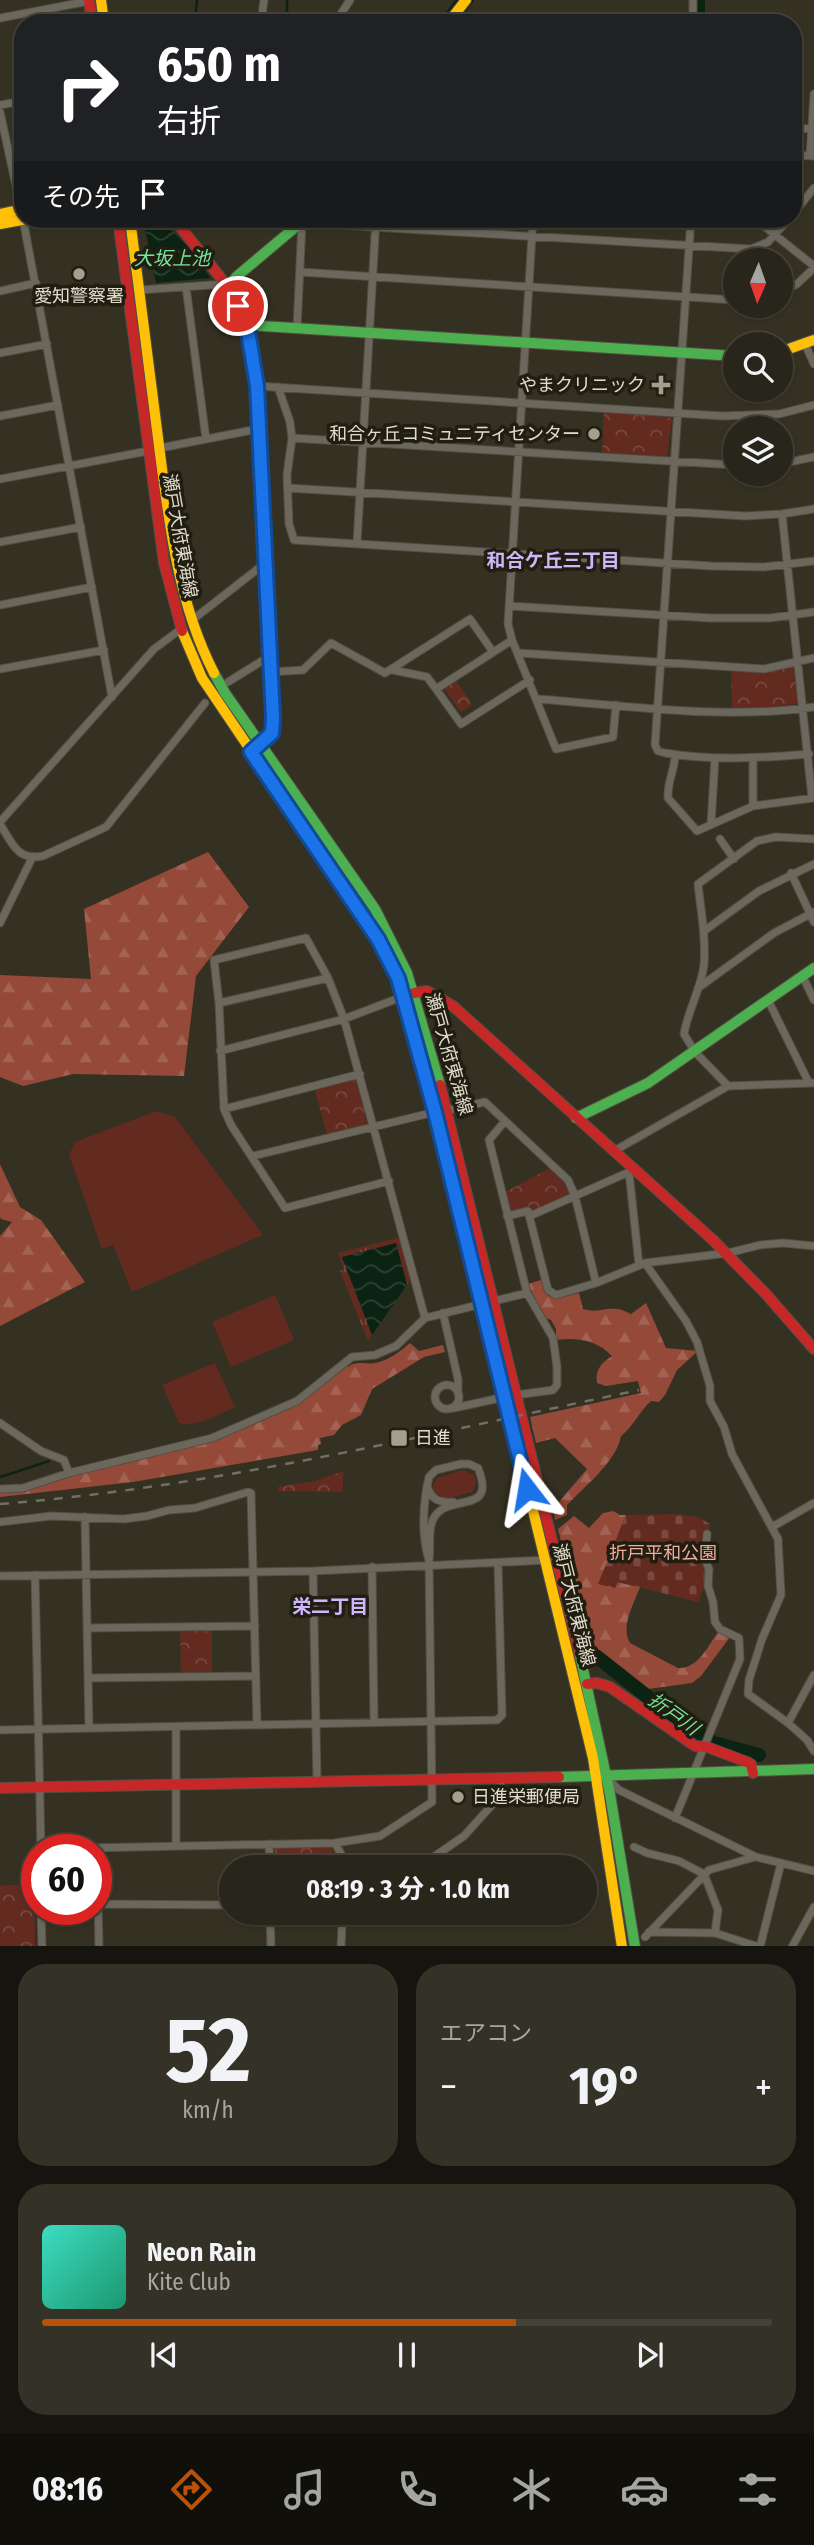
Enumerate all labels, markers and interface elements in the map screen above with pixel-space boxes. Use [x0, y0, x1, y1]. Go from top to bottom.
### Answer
text: 650 m [157, 35, 281, 94]
icon: right [42, 42, 133, 133]
text: 右折 [157, 102, 221, 140]
icon: arrive [134, 175, 172, 213]
text: その先 [42, 182, 120, 213]
water label: 大坂上池 [134, 247, 212, 270]
north arrow [723, 248, 793, 318]
map controls [723, 248, 793, 486]
marker: 愛知警察署 [71, 266, 87, 282]
pin [208, 276, 268, 336]
place label: 愛知警察署 [34, 285, 124, 307]
icon: arrive [219, 287, 257, 325]
button: search [723, 332, 793, 402]
place label: やまクリニック [519, 374, 645, 396]
marker: やまクリニック [651, 375, 671, 395]
button: layers [723, 416, 793, 486]
place label: 和合ヶ丘コミュニティセンター [329, 423, 580, 445]
marker: 和合ヶ丘コミュニティセンター [586, 426, 602, 442]
street label: 瀬戸大府東海線 [158, 472, 202, 600]
district label: 和合ケ丘三丁目 [486, 549, 620, 572]
street label: 瀬戸大府東海線 [421, 990, 477, 1118]
place label: 日進 [415, 1427, 451, 1449]
marker: 日進 [389, 1428, 409, 1448]
position arrow [490, 1452, 564, 1526]
street label: 瀬戸大府東海線 [548, 1541, 600, 1669]
park label: 折戸平和公園 [609, 1542, 717, 1564]
district label: 栄二丁目 [292, 1595, 368, 1618]
water label: 折戸川 [644, 1688, 705, 1741]
place label: 日進栄郵便局 [472, 1786, 580, 1808]
marker: 日進栄郵便局 [450, 1789, 466, 1805]
speed limit sign: 60 [21, 1834, 112, 1925]
text: 08:19 · 3 分 · 1.0 km [306, 1874, 510, 1905]
text: 52 [165, 1996, 251, 2105]
text: エアコン [440, 2019, 532, 2047]
text: 19° [569, 2055, 643, 2118]
text: − [440, 2064, 457, 2110]
text: + [755, 2064, 772, 2110]
text: km/h [182, 2096, 234, 2124]
text: Neon Rain [147, 2237, 256, 2268]
text: Kite Club [147, 2268, 231, 2296]
icon: previous [145, 2336, 183, 2374]
icon: pause [388, 2336, 426, 2374]
icon: next [631, 2336, 669, 2374]
icon: directions [167, 2465, 216, 2514]
icon: music [280, 2465, 329, 2514]
icon: phone [393, 2465, 442, 2514]
icon: climate [507, 2465, 556, 2514]
icon: car [620, 2465, 669, 2514]
icon: filters [733, 2465, 782, 2514]
text: 08:16 [32, 2470, 103, 2508]

